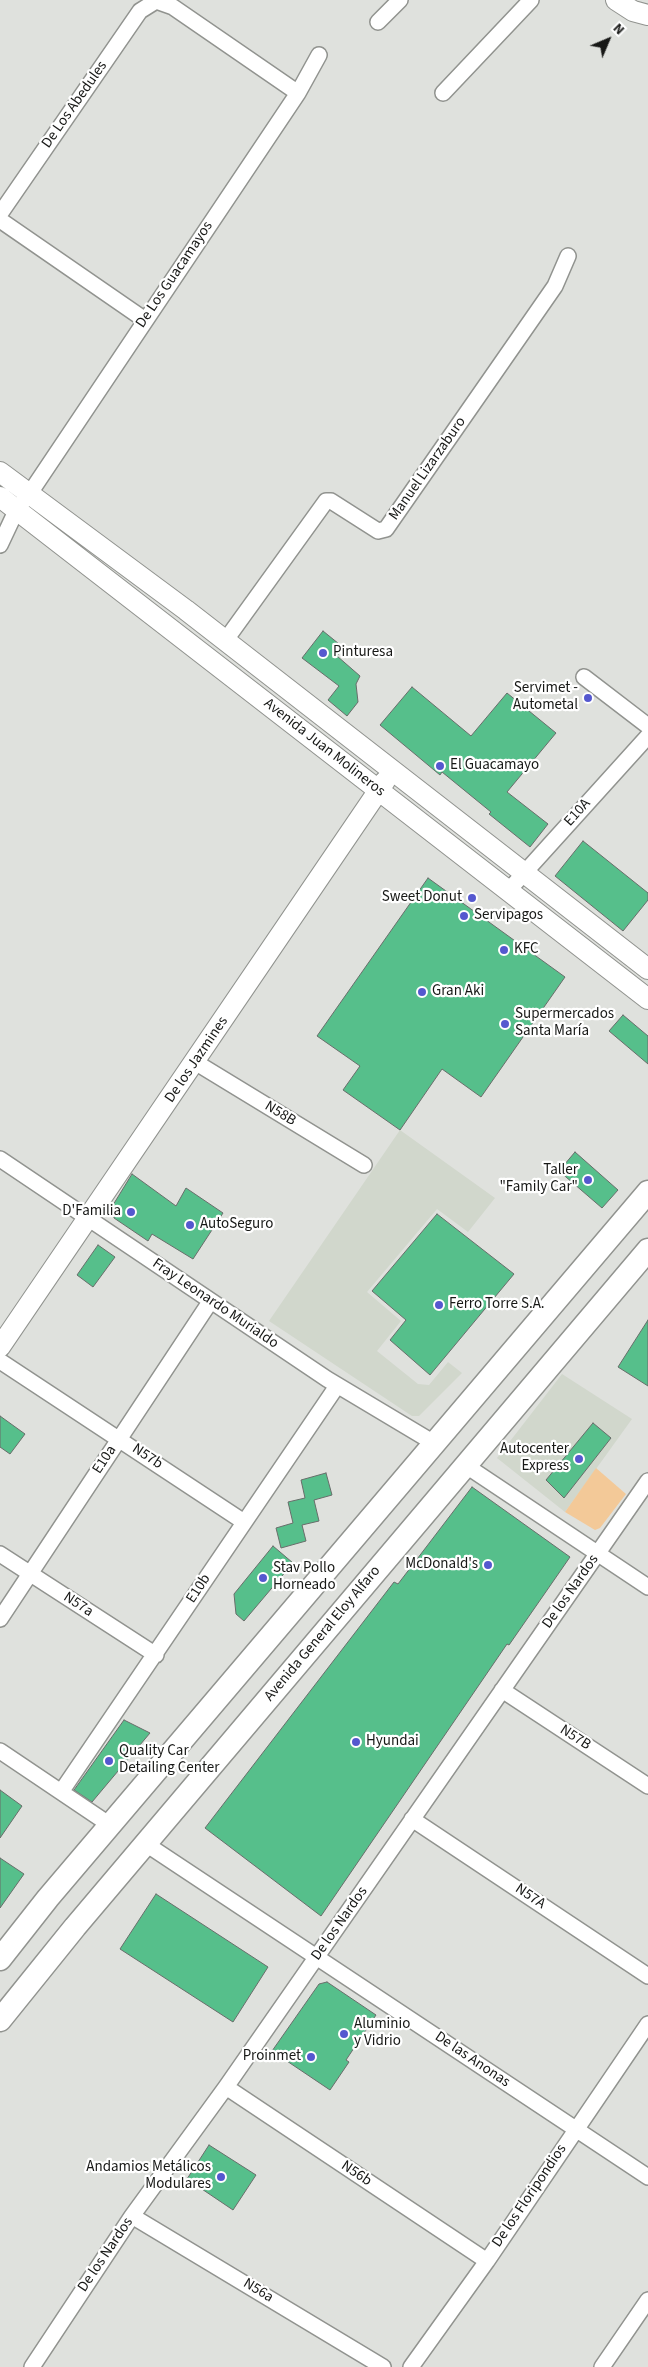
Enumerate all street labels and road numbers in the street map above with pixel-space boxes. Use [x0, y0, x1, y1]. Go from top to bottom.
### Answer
street label: De Los Abedules [38, 58, 112, 152]
street label: De Los Guacamayos [133, 218, 217, 332]
street label: Manuel Lizarzaburo [386, 414, 470, 524]
street label: Avenida Juan Molineros [260, 695, 388, 801]
street label: E10A [561, 795, 595, 831]
street label: De los Jazmines [162, 1013, 232, 1107]
street label: N58B [261, 1098, 299, 1130]
street label: Fray Leonardo Murialdo [149, 1255, 281, 1353]
street label: N57b [128, 1440, 166, 1474]
street label: E10a [89, 1442, 121, 1478]
street label: De los Nardos [539, 1552, 603, 1632]
street label: Avenida General Eloy Alfaro [261, 1563, 385, 1705]
street label: E10b [183, 1571, 215, 1607]
street label: N57a [60, 1589, 96, 1621]
street label: N57B [556, 1721, 594, 1755]
street label: N57A [511, 1880, 549, 1914]
street label: De los Nardos [308, 1884, 372, 1964]
street label: De las Anonas [431, 2028, 513, 2092]
street label: De los Floripondios [489, 2141, 571, 2251]
street label: N56b [337, 2157, 375, 2191]
street label: De los Nardos [75, 2214, 137, 2296]
street label: N56a [240, 2275, 276, 2307]

